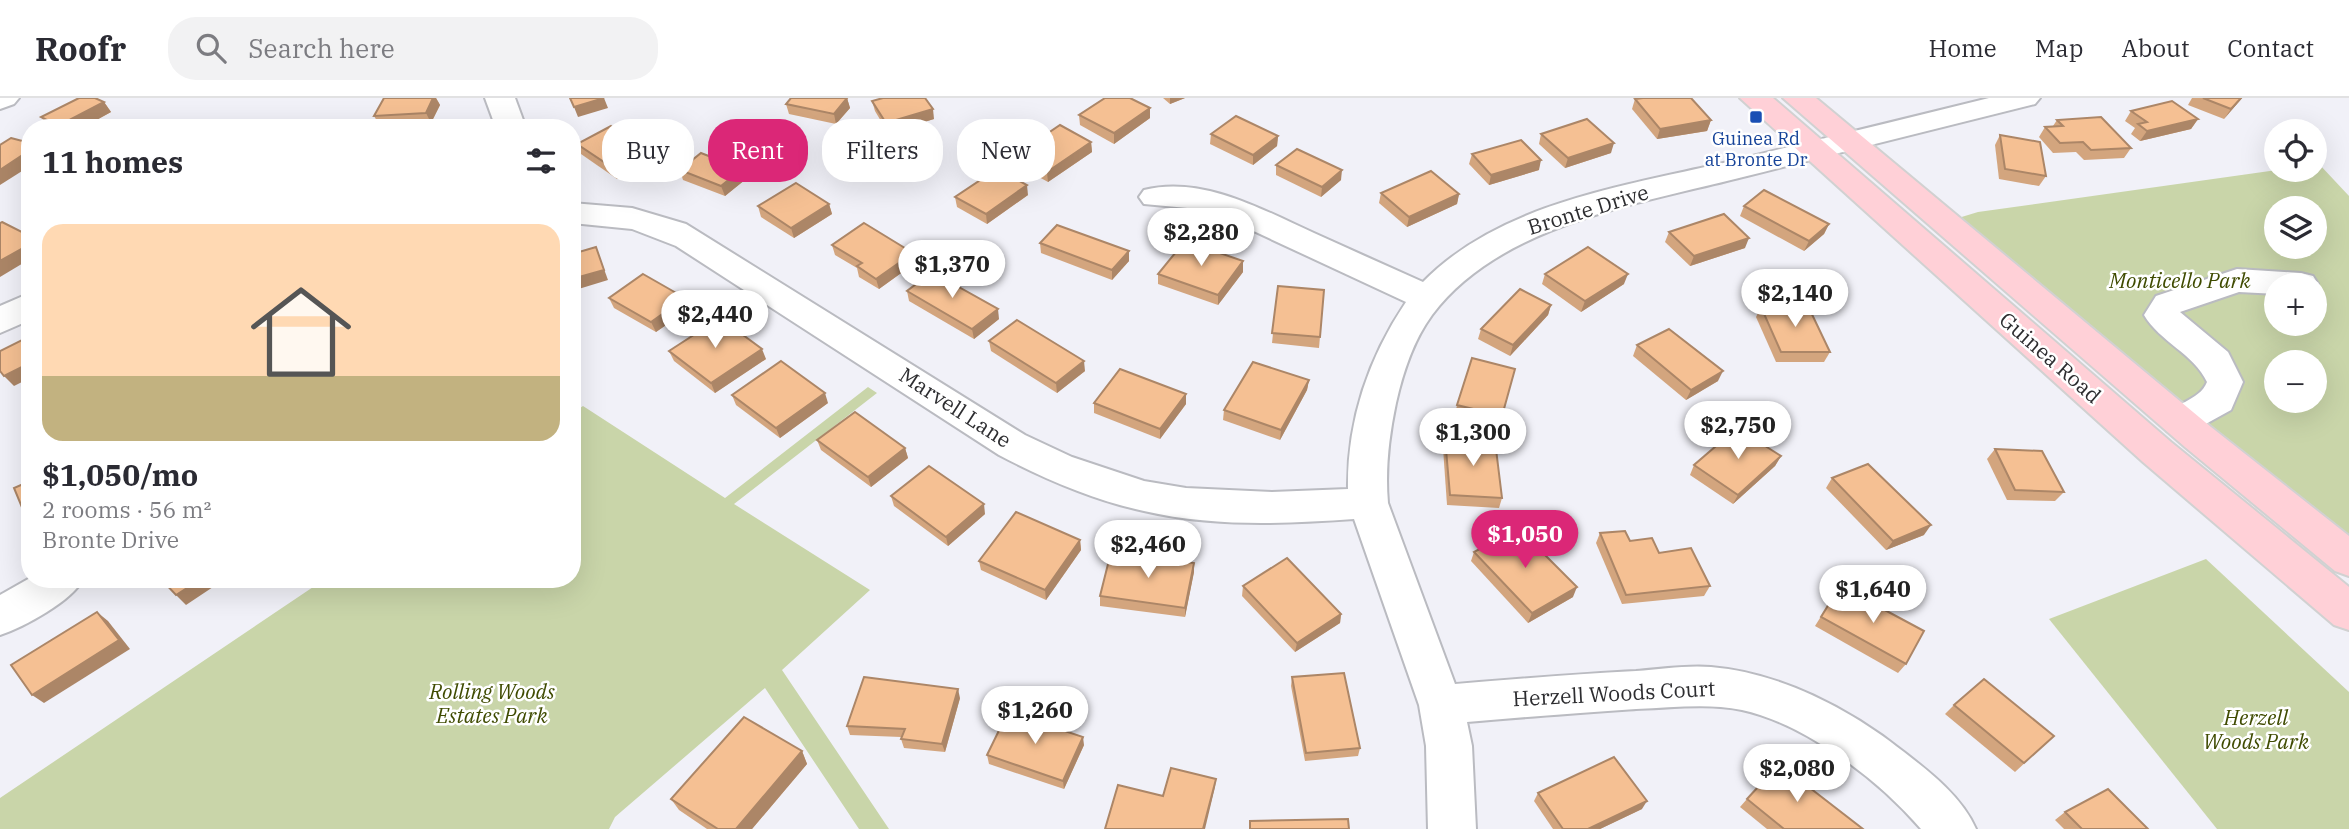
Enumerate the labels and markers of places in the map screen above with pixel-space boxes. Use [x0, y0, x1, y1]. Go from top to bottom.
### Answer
marker: Guinea Rd at Bronte Dr [1748, 109, 1764, 125]
place label: Guinea Rd at Bronte Dr [1705, 127, 1807, 171]
pin: $2,280 [1144, 208, 1258, 268]
pin: $1,370 [895, 240, 1009, 300]
pin: $2,140 [1738, 270, 1852, 329]
pin: $2,440 [658, 290, 772, 350]
pin: $2,750 [1681, 402, 1795, 461]
pin: $1,300 [1416, 408, 1530, 468]
pin: $1,050 [1468, 510, 1582, 570]
pin: $2,460 [1091, 520, 1205, 580]
pin: $1,640 [1816, 566, 1930, 625]
pin: $1,260 [978, 686, 1092, 746]
pin: $2,080 [1740, 744, 1854, 804]

